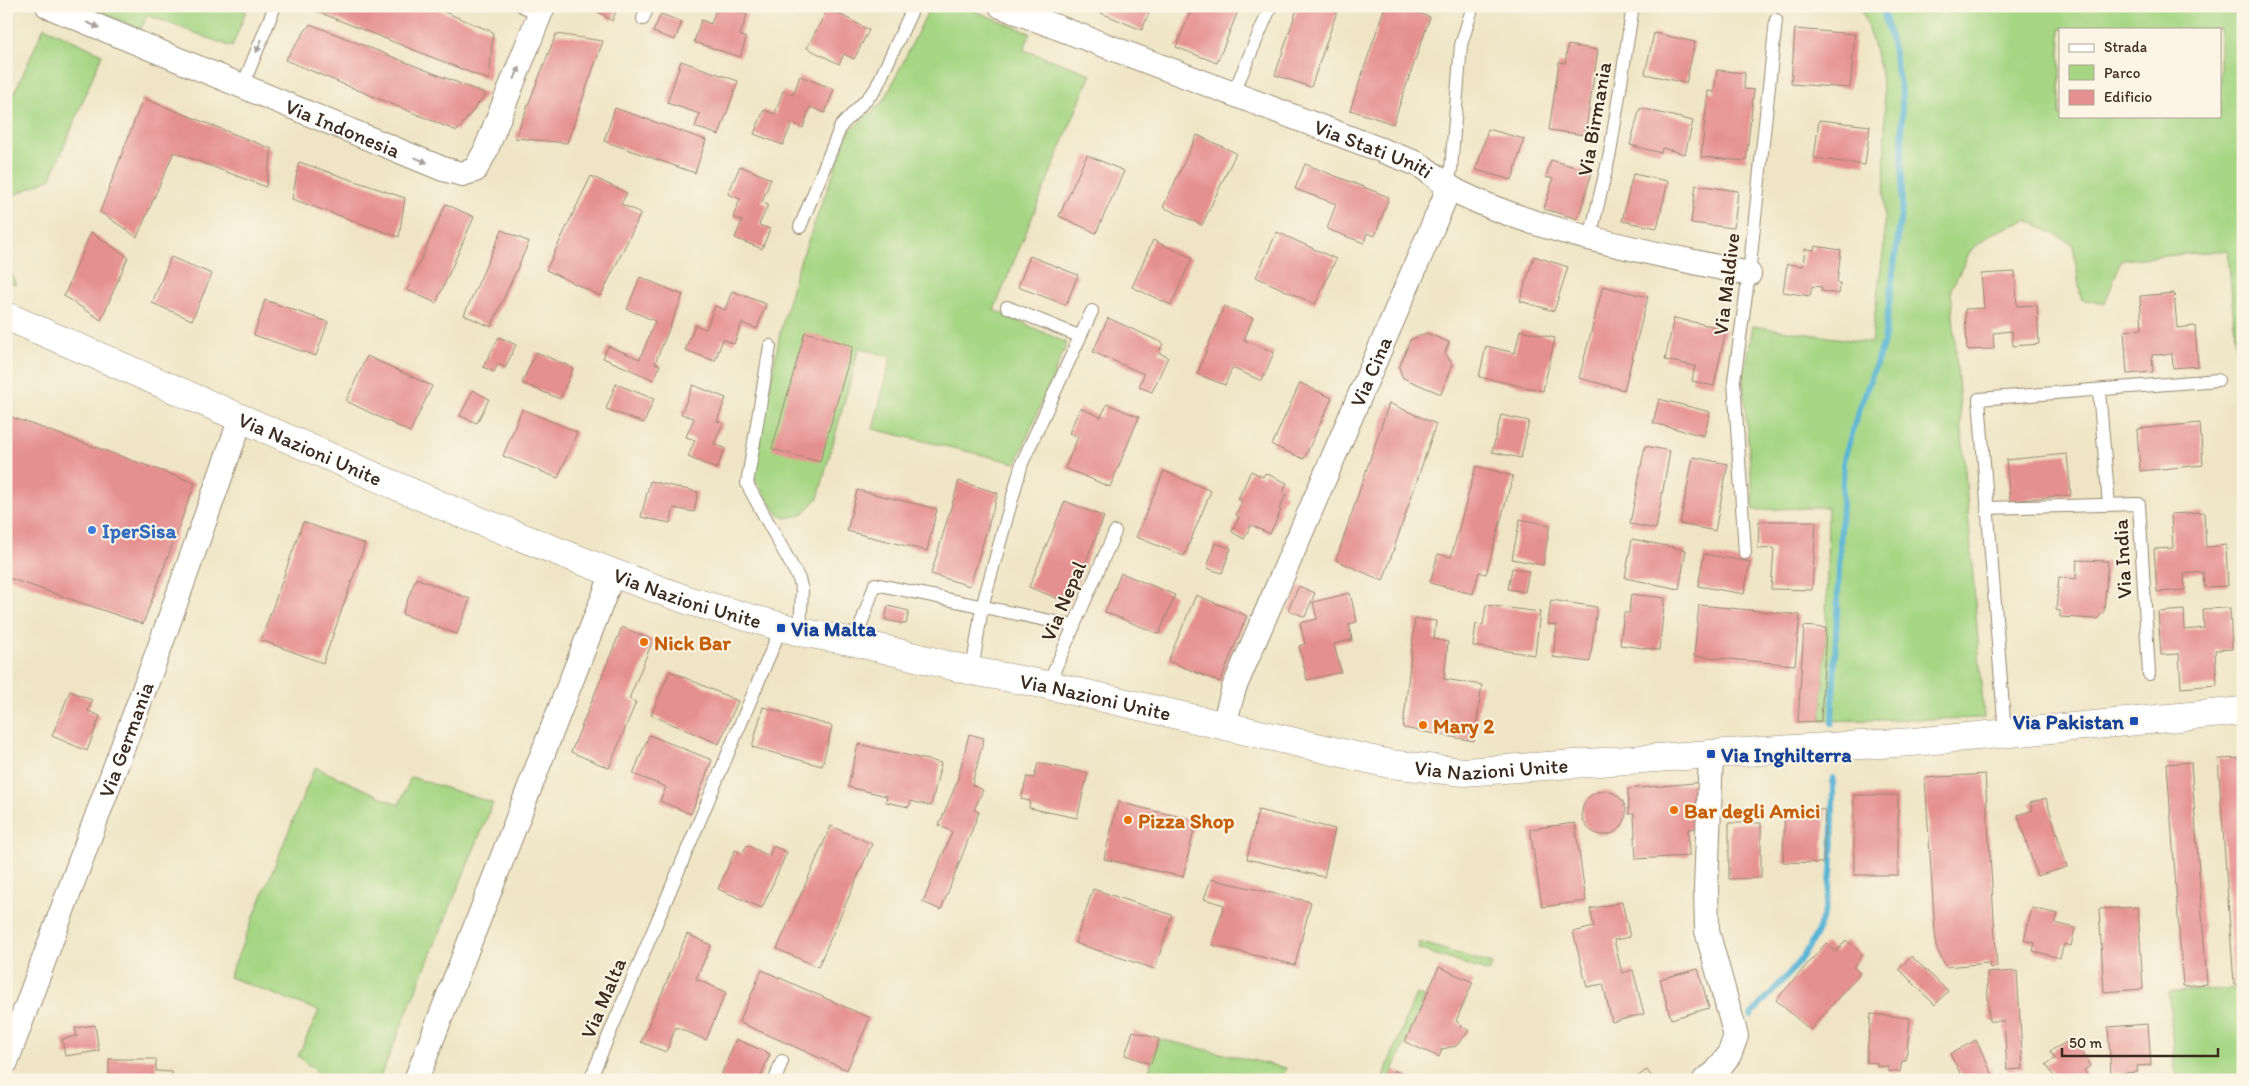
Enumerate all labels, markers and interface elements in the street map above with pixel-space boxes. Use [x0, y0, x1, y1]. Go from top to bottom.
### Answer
one-way arrow [86, 22, 100, 30]
legend [2059, 28, 2222, 118]
text: Strada [2104, 38, 2148, 56]
one-way arrow [255, 39, 263, 54]
street label: Via Birmania [1572, 60, 1616, 178]
text: Parco [2104, 64, 2140, 82]
one-way arrow [513, 66, 521, 80]
text: Edificio [2104, 88, 2152, 106]
street label: Via Indonesia [282, 93, 404, 163]
street label: Via Stati Uniti [1311, 113, 1439, 183]
one-way arrow [414, 156, 428, 164]
street label: Via Maldive [1707, 231, 1745, 337]
street label: Via Cina [1344, 332, 1396, 411]
street label: Via Nazioni Unite [235, 406, 386, 491]
place label: IperSisa [102, 518, 178, 544]
street label: Via India [2107, 518, 2137, 600]
marker: IperSisa [86, 524, 98, 536]
street label: Via Nepal [1035, 557, 1091, 645]
street label: Via Nazioni Unite [610, 562, 765, 633]
place label: Via Malta [791, 616, 877, 641]
marker: Via Malta [775, 622, 787, 634]
place label: Nick Bar [654, 630, 731, 655]
marker: Nick Bar [638, 636, 650, 648]
street label: Via Nazioni Unite [1018, 668, 1173, 726]
street label: Via Germania [93, 678, 158, 801]
place label: Via Pakistan [2013, 709, 2124, 734]
place label: Mary 2 [1433, 713, 1494, 739]
marker: Via Pakistan [2128, 715, 2140, 727]
marker: Mary 2 [1417, 719, 1429, 731]
place label: Via Inghilterra [1721, 742, 1852, 768]
marker: Via Inghilterra [1705, 748, 1717, 760]
street label: Via Nazioni Unite [1413, 752, 1569, 785]
place label: Bar degli Amici [1684, 798, 1821, 824]
marker: Bar degli Amici [1668, 804, 1680, 816]
place label: Pizza Shop [1138, 808, 1234, 834]
marker: Pizza Shop [1122, 814, 1134, 826]
street label: Via Malta [575, 954, 631, 1042]
scale bar [2062, 1026, 2218, 1058]
text: 50 m [2069, 1034, 2102, 1052]

